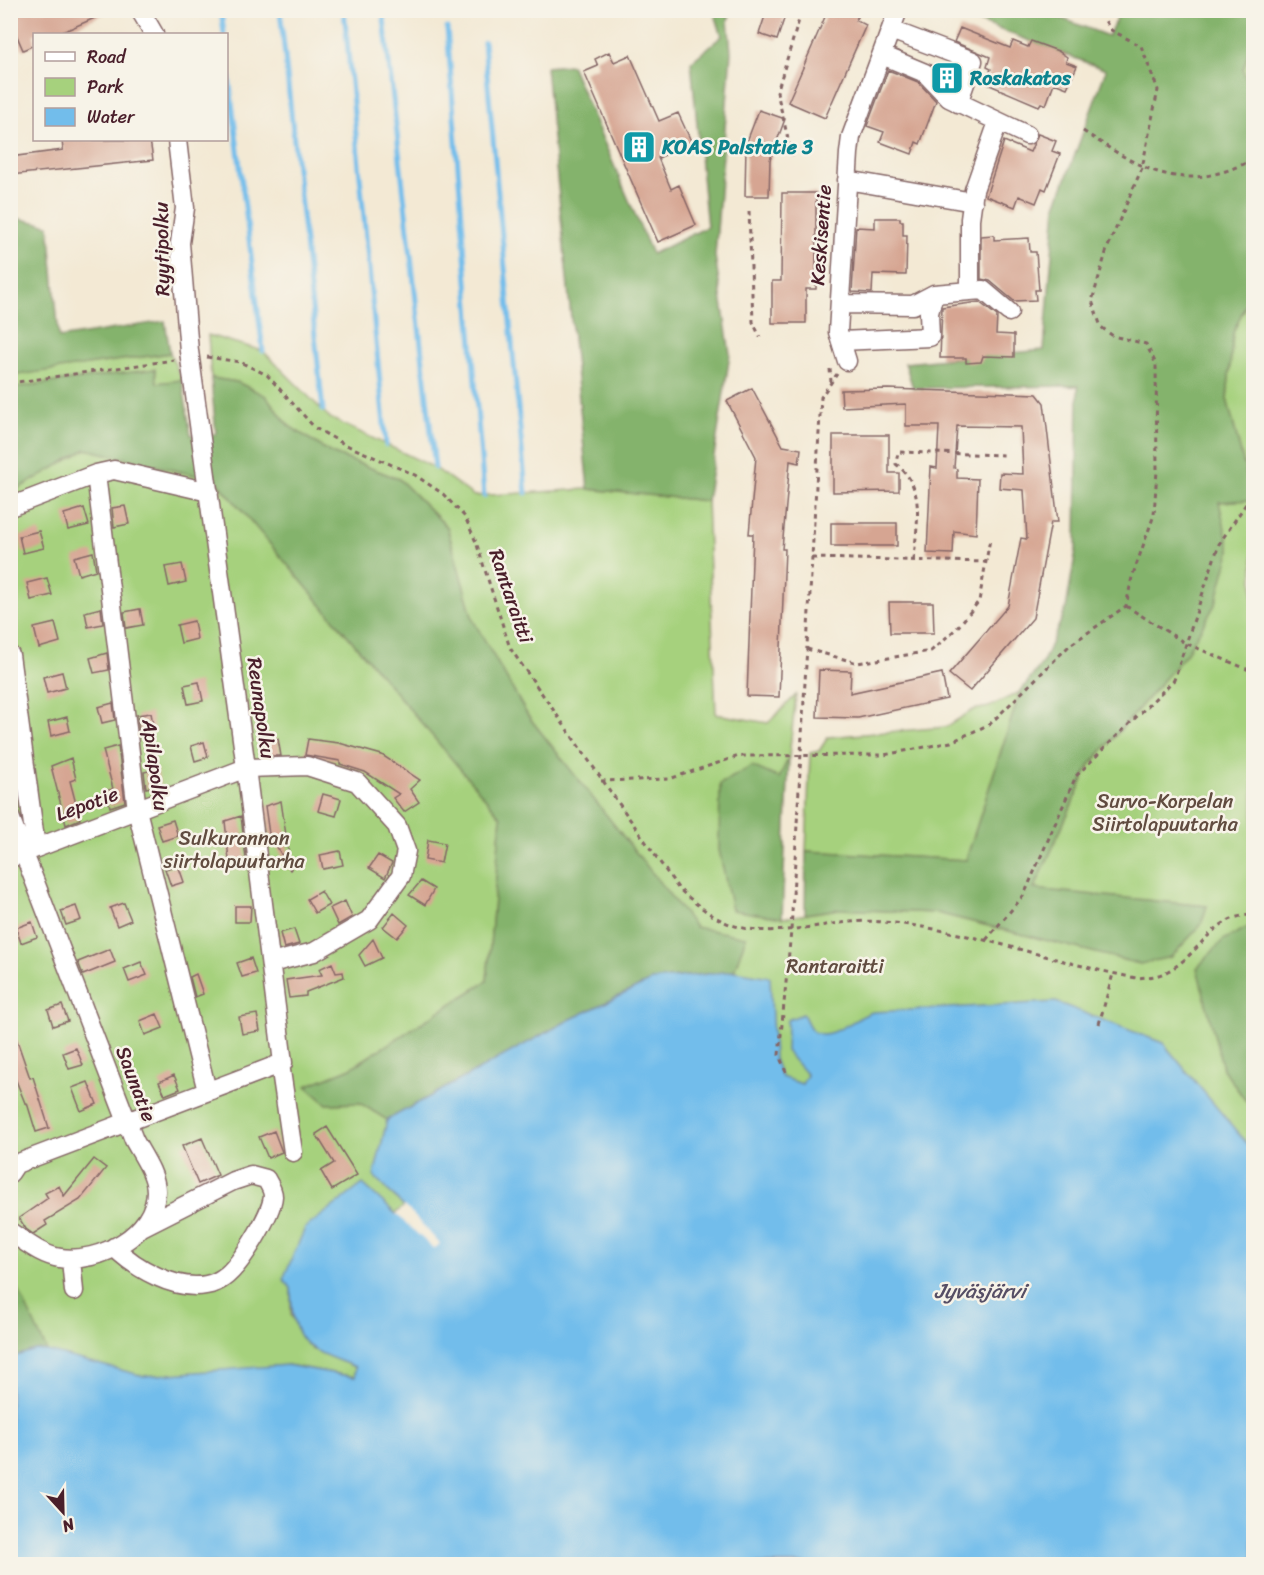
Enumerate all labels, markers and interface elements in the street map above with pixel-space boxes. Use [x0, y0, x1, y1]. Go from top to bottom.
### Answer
legend [33, 33, 228, 141]
text: Road [87, 41, 127, 73]
building icon: Roskakatos [929, 60, 965, 96]
place label: Roskakatos [969, 61, 1072, 96]
text: Park [87, 71, 124, 103]
text: Water [87, 101, 136, 133]
building icon: KOAS Palstatie 3 [621, 129, 657, 165]
place label: KOAS Palstatie 3 [661, 130, 813, 165]
street label: Keskisentie [800, 183, 842, 287]
street label: Ryytipolku [144, 201, 180, 296]
street label: Rantaraitti [479, 544, 544, 649]
street label: Reunapolku [237, 655, 285, 761]
street label: Apilapolku [131, 716, 179, 813]
street label: Lepotie [51, 776, 123, 832]
park label: Survo-Korpelan Siirtolapuutarha [1092, 784, 1239, 842]
park label: Sulkurannan siirtolapuutarha [163, 821, 305, 879]
park label: Rantaraitti [786, 949, 885, 984]
street label: Saunatie [106, 1041, 166, 1127]
water label: Jyväsjärvi [934, 1272, 1030, 1310]
north arrow [33, 1482, 93, 1542]
text: N [57, 1510, 80, 1541]

